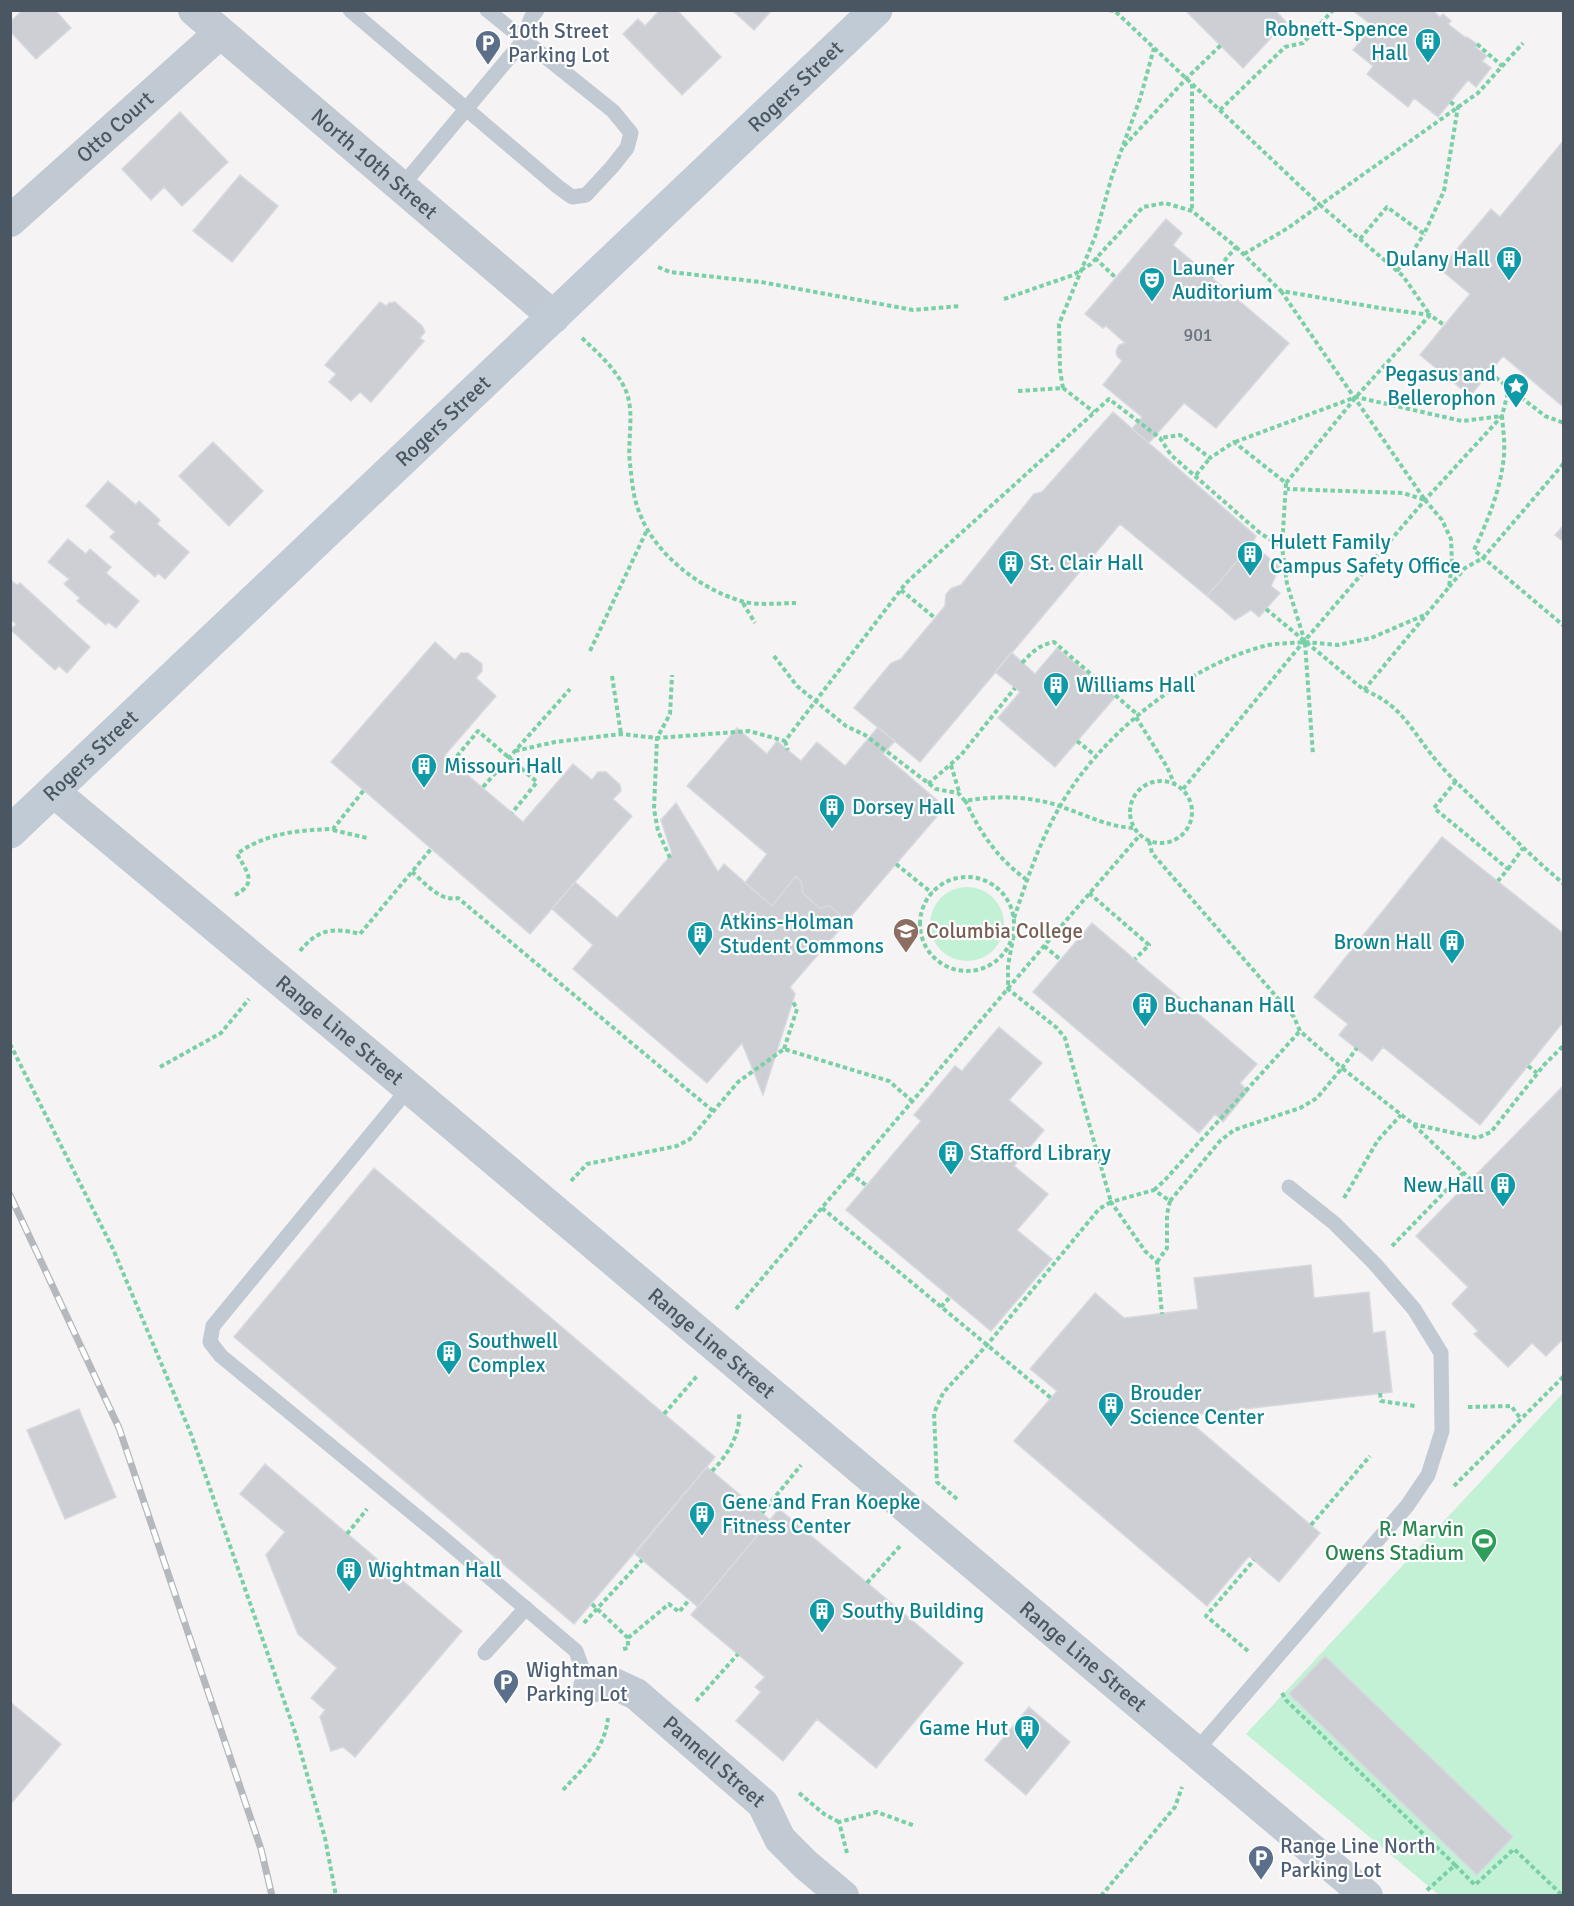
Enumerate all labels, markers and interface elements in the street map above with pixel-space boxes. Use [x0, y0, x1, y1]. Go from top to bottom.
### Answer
place label: Robnett-Spence Hall [1265, 16, 1408, 66]
place label: 10th Street Parking Lot [508, 18, 610, 68]
building icon: Robnett-Spence Hall [1413, 26, 1443, 64]
parking icon: 10th Street Parking Lot [473, 28, 503, 66]
street label: Rogers Street [743, 35, 848, 138]
street label: Otto Court [71, 86, 159, 168]
street label: North 10th Street [306, 103, 443, 225]
building icon: Dulany Hall [1494, 244, 1524, 282]
place label: Dulany Hall [1386, 246, 1490, 272]
place label: Launer Auditorium [1172, 255, 1273, 305]
theatre icon: Launer Auditorium [1137, 265, 1167, 303]
house number: 901 [1183, 324, 1213, 346]
place label: Pegasus and Bellerophon [1385, 361, 1496, 411]
street label: Rogers Street [390, 370, 496, 472]
place icon: Pegasus and Bellerophon [1501, 371, 1531, 409]
place label: Hulett Family Campus Safety Office [1270, 529, 1461, 579]
building icon: Hulett Family Campus Safety Office [1235, 539, 1265, 577]
building icon: St. Clair Hall [996, 548, 1026, 586]
place label: St. Clair Hall [1030, 550, 1144, 576]
building icon: Williams Hall [1041, 670, 1071, 708]
place label: Williams Hall [1076, 672, 1195, 698]
street label: Rogers Street [38, 704, 143, 807]
building icon: Missouri Hall [409, 751, 439, 789]
place label: Missouri Hall [444, 753, 563, 779]
building icon: Dorsey Hall [817, 792, 847, 830]
place label: Dorsey Hall [852, 794, 955, 820]
place label: Atkins-Holman Student Commons [720, 909, 884, 959]
school or university icon: Columbia College [891, 916, 921, 954]
place label: Columbia College [926, 918, 1083, 944]
building icon: Atkins-Holman Student Commons [685, 919, 715, 957]
building icon: Brown Hall [1437, 927, 1467, 965]
place label: Brown Hall [1333, 929, 1432, 955]
street label: Range Line Street [271, 969, 409, 1091]
building icon: Buchanan Hall [1130, 990, 1160, 1028]
place label: Buchanan Hall [1164, 992, 1295, 1018]
building icon: Stafford Library [936, 1138, 966, 1176]
place label: Stafford Library [970, 1140, 1111, 1166]
building icon: New Hall [1488, 1170, 1518, 1208]
place label: New Hall [1403, 1172, 1484, 1198]
street label: Range Line Street [643, 1282, 781, 1404]
place label: Southwell Complex [468, 1328, 558, 1378]
building icon: Southwell Complex [434, 1338, 464, 1376]
place label: Brouder Science Center [1130, 1380, 1265, 1430]
building icon: Brouder Science Center [1096, 1390, 1126, 1428]
place label: Gene and Fran Koepke Fitness Center [722, 1489, 921, 1539]
building icon: Gene and Fran Koepke Fitness Center [687, 1499, 717, 1537]
place label: R. Marvin Owens Stadium [1325, 1516, 1464, 1566]
sports icon: R. Marvin Owens Stadium [1469, 1526, 1499, 1564]
building icon: Wightman Hall [334, 1555, 364, 1593]
place label: Wightman Hall [368, 1557, 502, 1583]
street label: Range Line Street [1014, 1595, 1152, 1718]
building icon: Southy Building [807, 1596, 837, 1634]
place label: Southy Building [842, 1598, 984, 1624]
place label: Wightman Parking Lot [526, 1657, 628, 1707]
parking icon: Wightman Parking Lot [491, 1667, 521, 1705]
street label: Pannell Street [658, 1710, 771, 1813]
building icon: Game Hut [1012, 1713, 1042, 1751]
place label: Game Hut [919, 1715, 1008, 1741]
place label: Range Line North Parking Lot [1280, 1833, 1436, 1883]
parking icon: Range Line North Parking Lot [1246, 1843, 1276, 1881]

